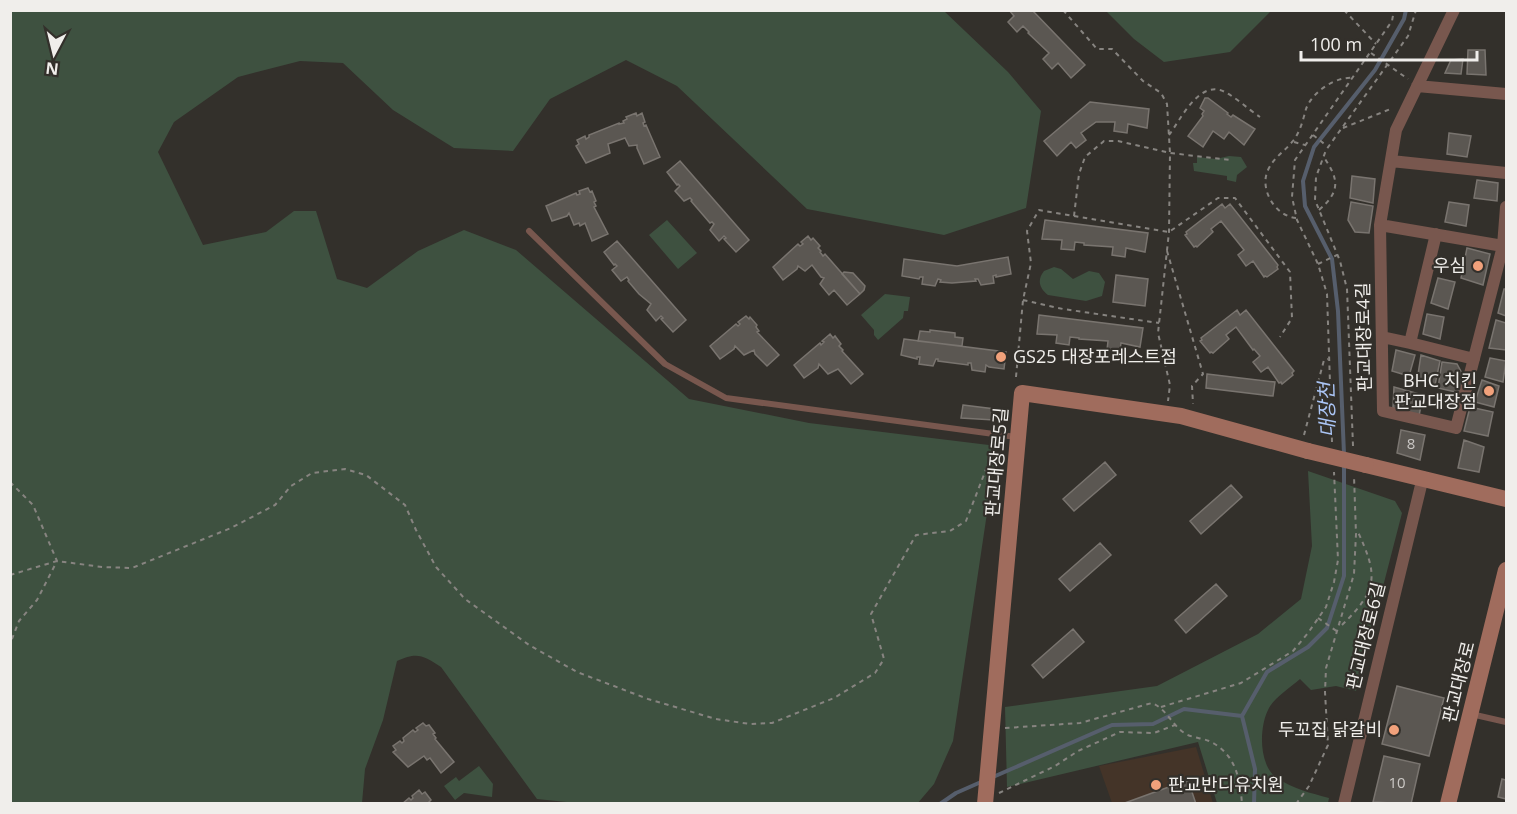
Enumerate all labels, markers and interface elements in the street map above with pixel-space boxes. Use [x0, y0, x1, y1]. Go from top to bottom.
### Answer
north arrow [24, 24, 84, 84]
scale bar [1301, 24, 1476, 62]
text: 100 m [1310, 32, 1362, 56]
text: N [44, 57, 60, 81]
place label: 우심 [1433, 253, 1466, 277]
marker: 우심 [1471, 259, 1485, 273]
street label: 판교대장로4길 [1350, 282, 1376, 392]
place label: GS25 대장포레스트점 [1013, 344, 1177, 368]
marker: GS25 대장포레스트점 [994, 350, 1008, 364]
place label: BHC 치킨 판교대장점 [1394, 368, 1477, 413]
water label: 대장천 [1312, 379, 1341, 438]
marker: BHC 치킨 판교대장점 [1482, 384, 1496, 398]
street label: 판교대장로5길 [979, 406, 1013, 518]
house number: 8 [1407, 433, 1415, 453]
street label: 판교대장로6길 [1340, 580, 1390, 692]
street label: 판교대장로 [1436, 639, 1480, 725]
place label: 두꼬집 닭갈비 [1278, 717, 1382, 741]
marker: 두꼬집 닭갈비 [1387, 723, 1401, 737]
place label: 판교반디유치원 [1168, 772, 1284, 796]
house number: 10 [1388, 772, 1406, 792]
marker: 판교반디유치원 [1149, 778, 1163, 792]

